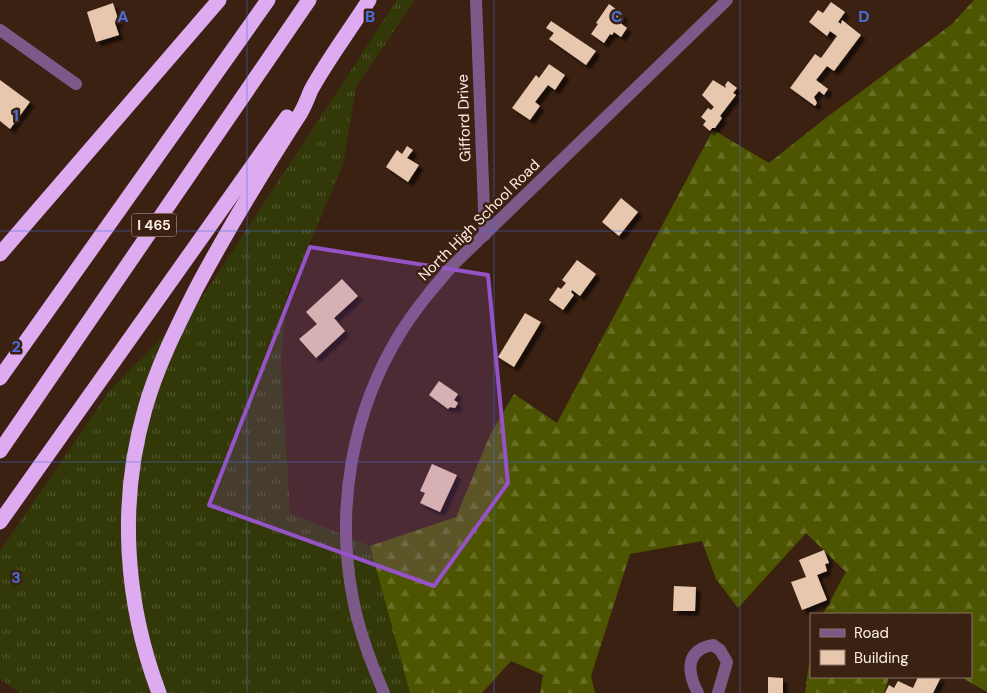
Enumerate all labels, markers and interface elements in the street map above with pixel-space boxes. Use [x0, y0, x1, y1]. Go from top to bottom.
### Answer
text: A [117, 6, 129, 27]
text: B [365, 6, 375, 27]
text: C [611, 6, 623, 27]
text: D [858, 6, 870, 27]
street label: Gifford Drive [452, 74, 476, 162]
text: 1 [13, 105, 19, 126]
street label: North High School Road [414, 155, 544, 285]
road number: I 465 [132, 214, 176, 236]
text: 2 [11, 336, 21, 357]
text: 3 [11, 567, 21, 588]
legend [810, 613, 972, 678]
text: Road [854, 623, 889, 643]
text: Building [854, 648, 909, 668]

